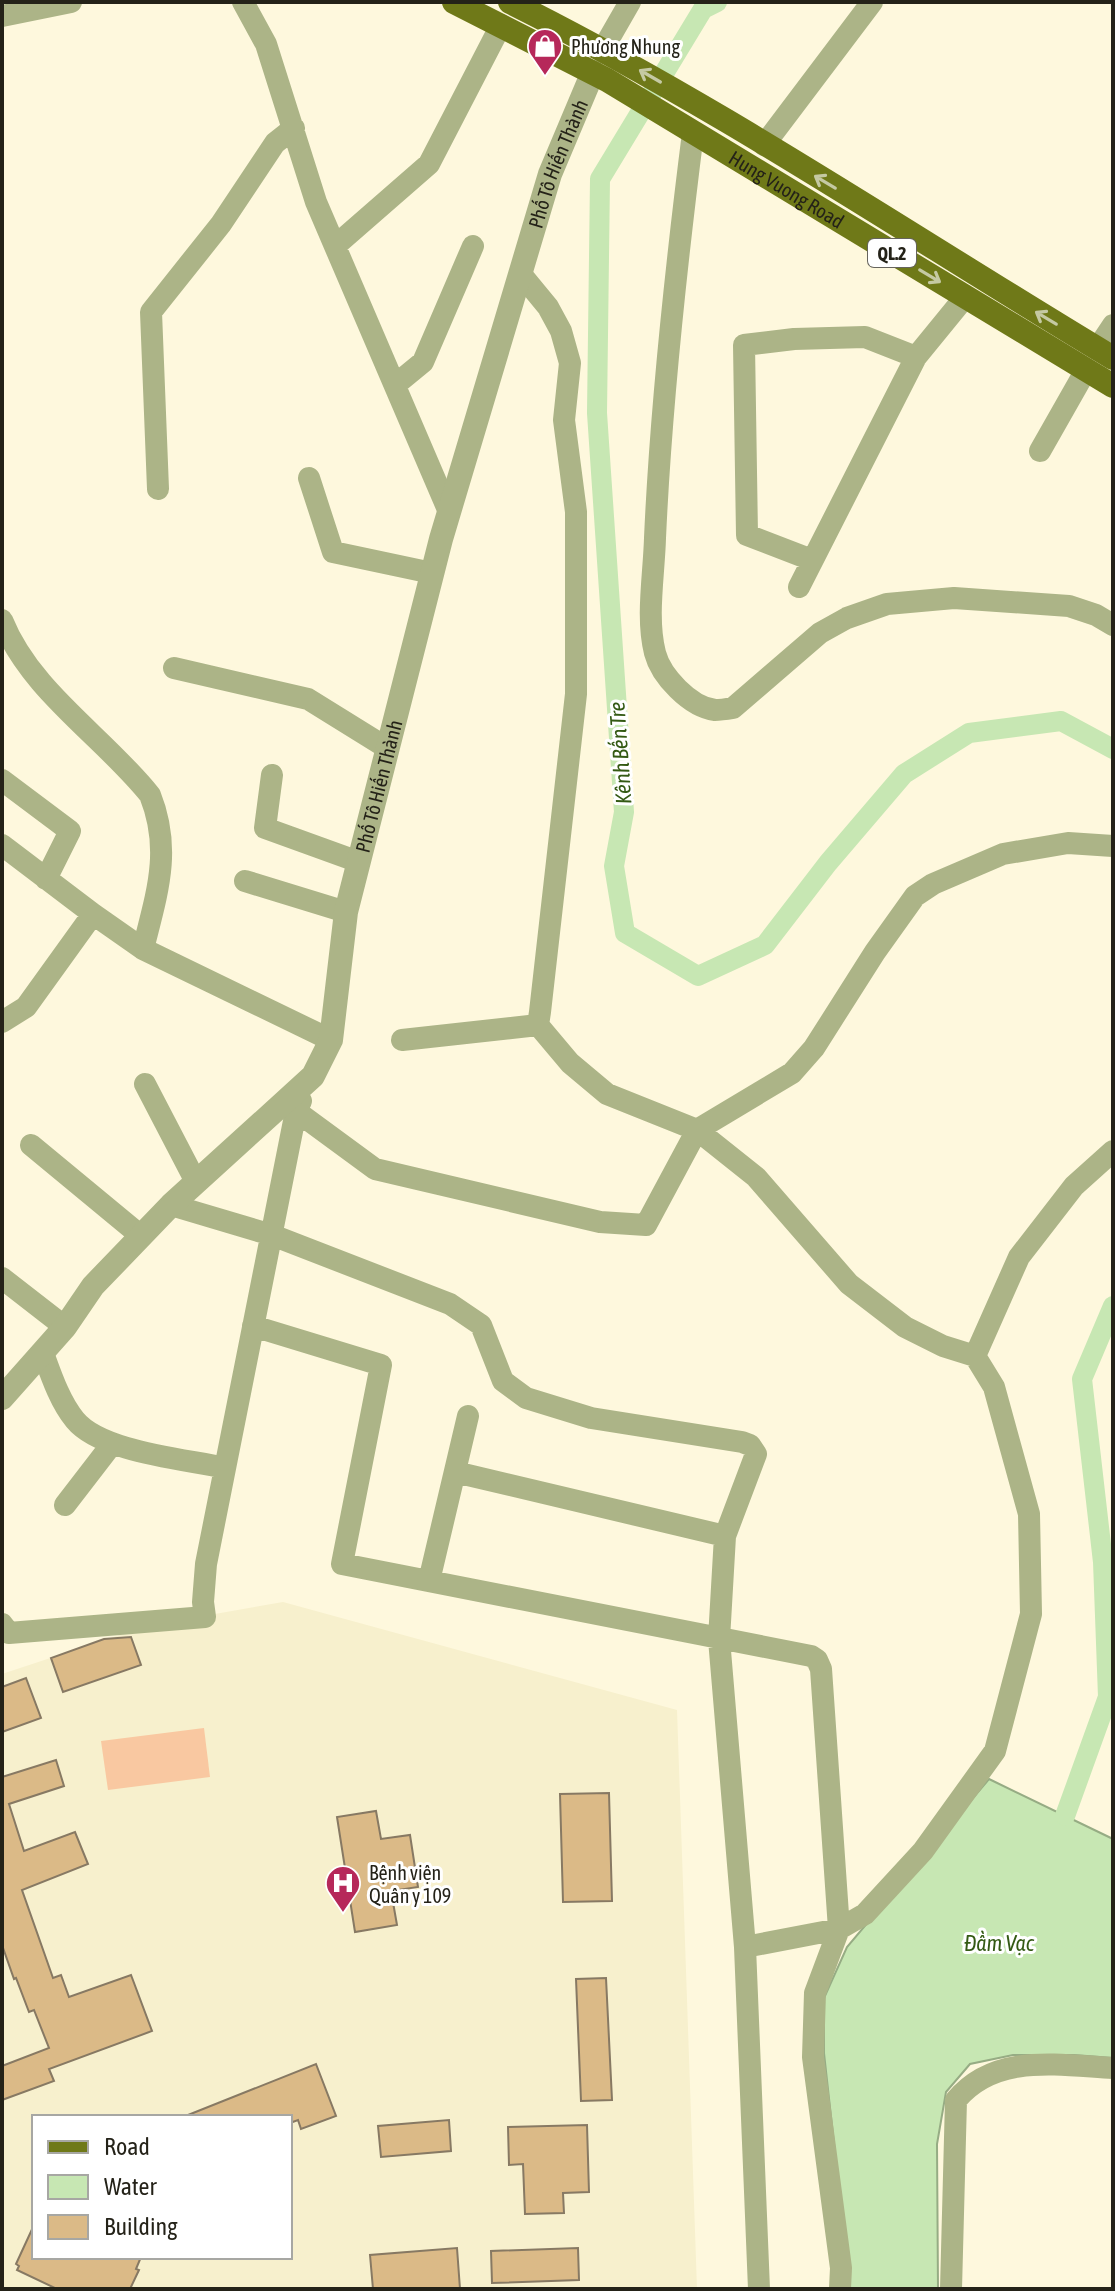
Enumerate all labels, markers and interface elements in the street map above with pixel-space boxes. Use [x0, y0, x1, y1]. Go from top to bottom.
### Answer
shop icon: Phương Nhung [526, 27, 564, 77]
place label: Phương Nhung [571, 35, 680, 58]
one-way arrow [639, 68, 662, 84]
street label: Phố Tô Hiến Thành [523, 96, 592, 231]
street label: Hung Vuong Road [725, 145, 849, 232]
one-way arrow [814, 174, 836, 190]
road number: QL.2 [868, 239, 916, 267]
one-way arrow [918, 268, 941, 284]
one-way arrow [1035, 309, 1058, 325]
water label: Kênh Bến Tre [603, 701, 637, 805]
street label: Phố Tô Hiến Thành [350, 717, 406, 855]
place label: Bệnh viện Quân y 109 [369, 1861, 451, 1907]
hospital icon: Bệnh viện Quân y 109 [324, 1864, 362, 1914]
water label: Đầm Vạc [964, 1930, 1035, 1956]
legend [32, 2115, 292, 2259]
text: Road [104, 2133, 150, 2160]
text: Water [104, 2173, 157, 2200]
text: Building [104, 2213, 178, 2240]

